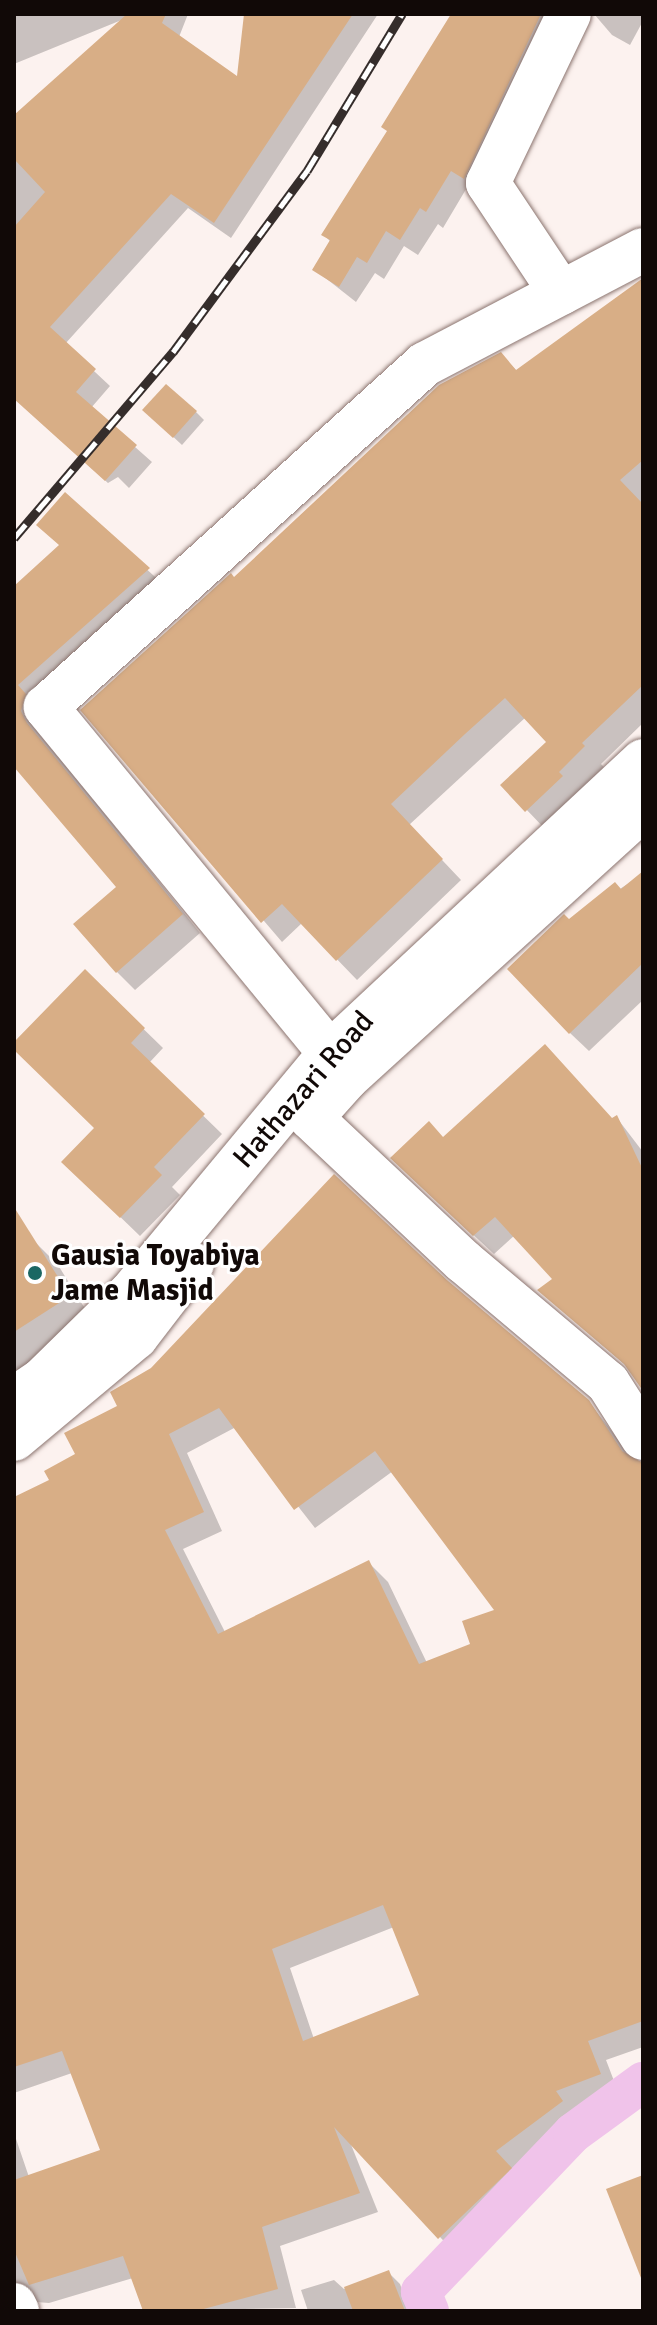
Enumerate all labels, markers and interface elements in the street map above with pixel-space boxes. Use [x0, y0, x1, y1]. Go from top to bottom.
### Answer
street label: Hathazari Road [226, 1004, 382, 1176]
place label: Gausia Toyabiya Jame Masjid [51, 1238, 260, 1308]
marker: Gausia Toyabiya Jame Masjid [26, 1264, 44, 1282]

